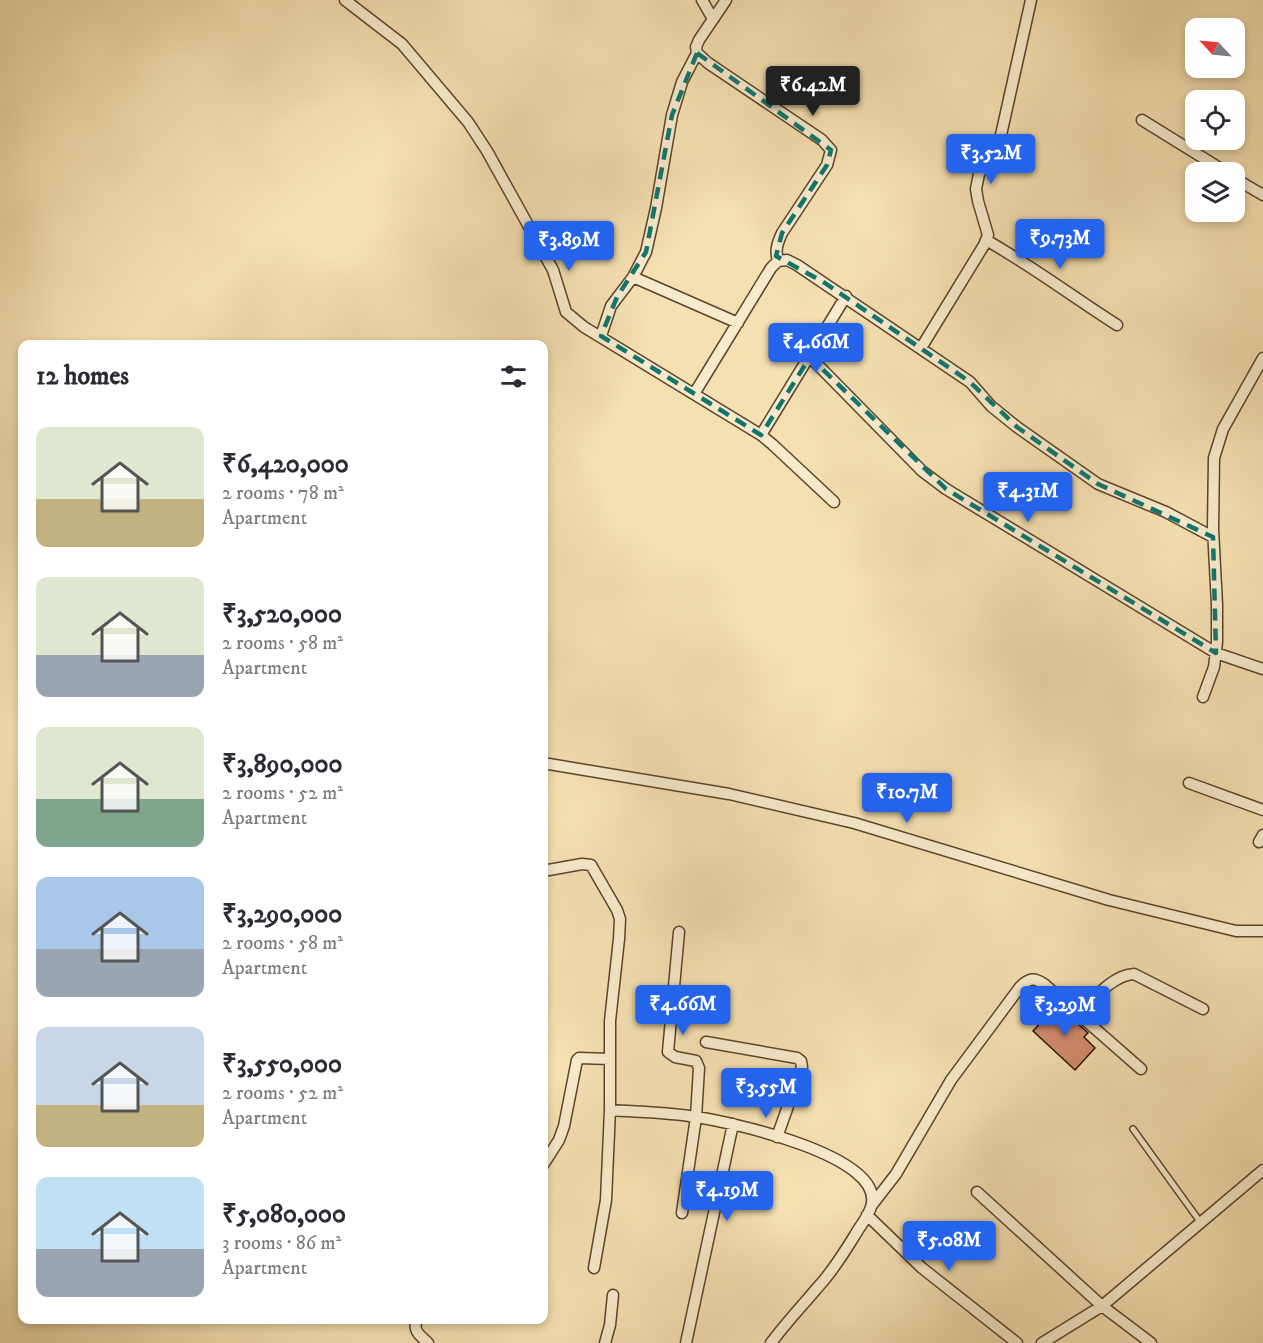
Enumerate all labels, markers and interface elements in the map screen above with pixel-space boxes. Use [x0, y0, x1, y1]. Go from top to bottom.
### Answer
north arrow [1185, 18, 1245, 78]
map controls [1185, 18, 1245, 222]
pin: ₹6.42M [764, 66, 862, 117]
text: ₹6.42M [780, 73, 846, 98]
button: locate [1185, 90, 1245, 150]
pin: ₹3.52M [942, 134, 1040, 185]
text: ₹3.52M [960, 141, 1022, 166]
button: layers [1185, 162, 1245, 222]
pin: ₹9.73M [1011, 219, 1109, 270]
pin: ₹3.89M [520, 221, 618, 272]
text: ₹9.73M [1029, 226, 1091, 251]
text: ₹3.89M [538, 228, 600, 253]
pin: ₹4.66M [767, 323, 865, 374]
text: ₹4.66M [782, 330, 850, 355]
text: 12 homes [36, 360, 129, 393]
icon: filters [497, 360, 530, 393]
text: ₹6,420,000 [222, 448, 349, 481]
icon: home [84, 451, 156, 523]
pin: ₹4.31M [979, 472, 1077, 523]
text: ₹4.31M [997, 479, 1059, 504]
text: 2 rooms · 78 m² [222, 481, 344, 506]
text: Apartment [222, 506, 307, 531]
text: ₹3,520,000 [222, 598, 342, 631]
icon: home [84, 601, 156, 673]
text: 2 rooms · 58 m² [222, 631, 343, 656]
text: Apartment [222, 656, 307, 681]
text: ₹3,890,000 [222, 748, 343, 781]
icon: home [84, 751, 156, 823]
pin: ₹10.7M [858, 773, 956, 824]
text: ₹10.7M [876, 780, 938, 805]
text: 2 rooms · 52 m² [222, 781, 343, 806]
text: Apartment [222, 806, 307, 831]
text: ₹3,290,000 [222, 898, 342, 931]
icon: home [84, 901, 156, 973]
text: 2 rooms · 58 m² [222, 931, 343, 956]
text: Apartment [222, 956, 307, 981]
pin: ₹4.66M [634, 985, 732, 1036]
pin: ₹3.29M [1016, 986, 1114, 1037]
text: ₹4.66M [649, 992, 717, 1017]
text: ₹3.29M [1034, 993, 1096, 1018]
text: ₹3,550,000 [222, 1048, 342, 1081]
icon: home [84, 1051, 156, 1123]
pin: ₹3.55M [717, 1068, 815, 1119]
text: ₹3.55M [735, 1075, 797, 1100]
text: 2 rooms · 52 m² [222, 1081, 343, 1106]
text: Apartment [222, 1106, 307, 1131]
pin: ₹4.19M [678, 1171, 776, 1222]
text: ₹4.19M [695, 1178, 759, 1203]
text: ₹5,080,000 [222, 1198, 346, 1231]
icon: home [84, 1201, 156, 1273]
pin: ₹5.08M [900, 1221, 998, 1272]
text: ₹5.08M [917, 1228, 981, 1253]
text: 3 rooms · 86 m² [222, 1231, 341, 1256]
text: Apartment [222, 1256, 307, 1281]

